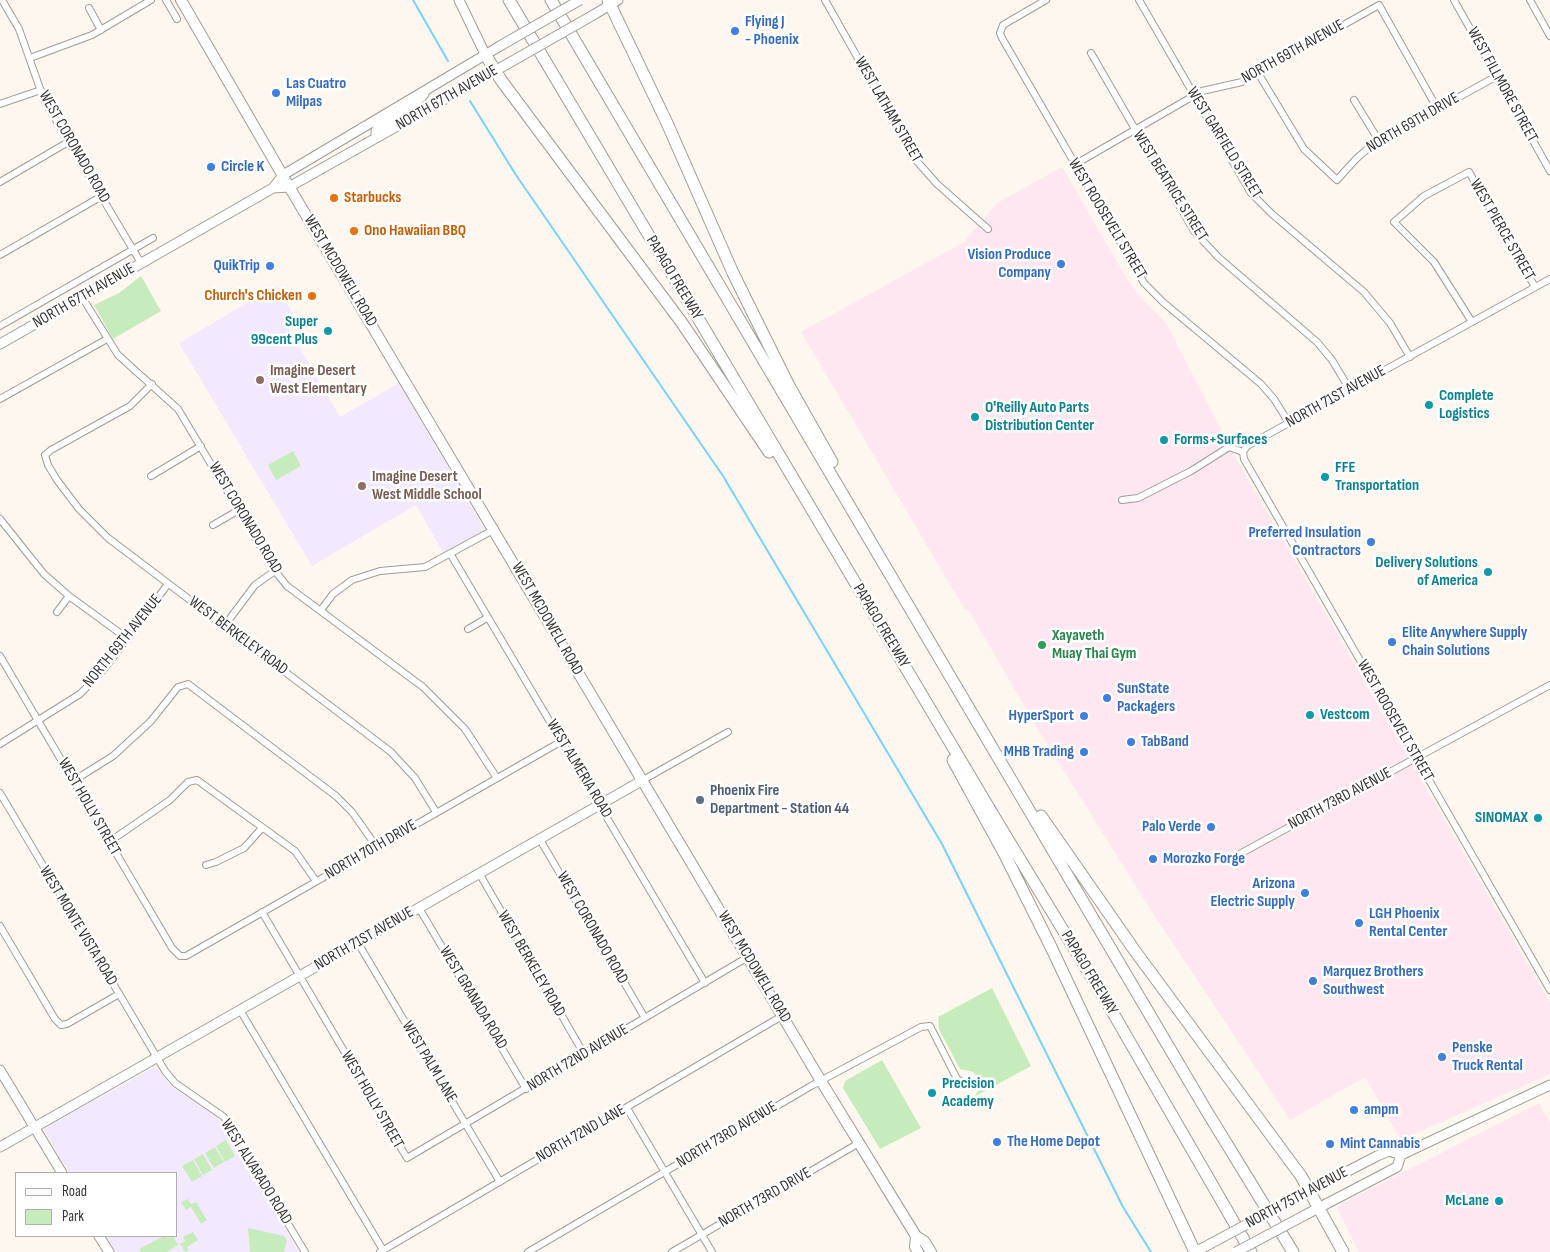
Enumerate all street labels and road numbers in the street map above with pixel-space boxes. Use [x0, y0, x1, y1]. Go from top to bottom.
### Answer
street label: NORTH 69TH AVENUE [1238, 16, 1348, 88]
street label: WEST FILLMORE STREET [1462, 24, 1542, 146]
street label: WEST LATHAM STREET [850, 54, 926, 166]
street label: NORTH 67TH AVENUE [393, 61, 501, 135]
street label: WEST GARFIELD STREET [1182, 84, 1266, 202]
street label: WEST CORONADO ROAD [34, 87, 114, 207]
street label: NORTH 69TH DRIVE [1363, 89, 1463, 157]
street label: WEST BEATRICE STREET [1128, 127, 1212, 245]
street label: WEST ROOSEVELT STREET [1063, 155, 1151, 283]
street label: WEST PIERCE STREET [1465, 176, 1539, 284]
street label: WEST MCDOWELL ROAD [299, 212, 381, 330]
street label: PAPAGO FREEWAY [641, 233, 707, 323]
street label: NORTH 67TH AVENUE [30, 259, 138, 333]
street label: NORTH 71ST AVENUE [1283, 362, 1389, 432]
street label: WEST CORONADO ROAD [204, 459, 286, 577]
street label: WEST MCDOWELL ROAD [507, 559, 587, 679]
street label: PAPAGO FREEWAY [848, 581, 914, 671]
street label: NORTH 69TH AVENUE [80, 591, 166, 691]
street label: WEST BERKELEY ROAD [185, 592, 291, 680]
street label: WEST ROOSEVELT STREET [1352, 657, 1438, 785]
street label: WEST ALMERIA ROAD [542, 716, 616, 822]
street label: WEST HOLLY STREET [53, 755, 125, 859]
street label: NORTH 73RD AVENUE [1285, 764, 1395, 834]
street label: NORTH 70TH DRIVE [322, 816, 420, 884]
street label: WEST MONTE VISTA ROAD [35, 863, 121, 989]
street label: WEST CORONADO ROAD [552, 868, 632, 988]
street label: NORTH 71ST AVENUE [311, 903, 417, 975]
street label: WEST BERKELEY ROAD [493, 908, 569, 1020]
street label: WEST MCDOWELL ROAD [713, 908, 795, 1026]
street label: PAPAGO FREEWAY [1056, 928, 1122, 1018]
street label: WEST GRANADA ROAD [435, 943, 511, 1053]
street label: WEST PALM LANE [397, 1018, 461, 1106]
street label: NORTH 72ND AVENUE [524, 1020, 632, 1096]
street label: WEST HOLLY STREET [336, 1048, 408, 1152]
street label: NORTH 73RD AVENUE [673, 1097, 781, 1173]
street label: NORTH 72ND LANE [533, 1101, 629, 1167]
street label: WEST ALVARADO ROAD [216, 1116, 296, 1228]
street label: NORTH 75TH AVENUE [1243, 1163, 1351, 1233]
street label: NORTH 73RD DRIVE [715, 1164, 815, 1232]

